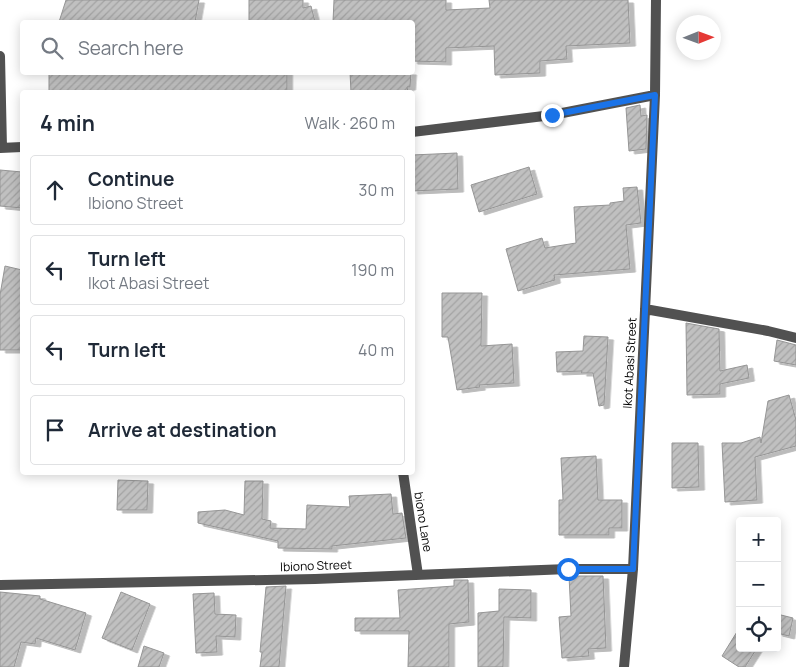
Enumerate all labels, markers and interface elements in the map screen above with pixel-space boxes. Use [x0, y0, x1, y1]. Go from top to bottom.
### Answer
north arrow [676, 15, 721, 60]
search box [20, 20, 415, 75]
icon: search [38, 34, 66, 62]
text: Search here [78, 35, 184, 61]
route end [541, 104, 564, 127]
text: 4 min [40, 109, 95, 137]
text: Walk · 260 m [305, 112, 395, 134]
text: Continue [88, 166, 174, 192]
icon: ahead [41, 176, 69, 204]
text: 30 m [359, 179, 394, 201]
text: Ibiono Street [88, 192, 184, 214]
text: Turn left [88, 246, 166, 272]
icon: left [41, 256, 69, 284]
text: 190 m [351, 259, 394, 281]
text: Ikot Abasi Street [88, 272, 209, 294]
street label: Ikot Abasi Street [619, 317, 640, 409]
icon: left [41, 336, 69, 364]
text: Turn left [88, 337, 166, 363]
text: 40 m [358, 339, 394, 361]
icon: arrive [41, 416, 69, 444]
text: Arrive at destination [88, 417, 277, 443]
street label: biono Lane [410, 491, 437, 553]
map controls [736, 517, 781, 652]
button: + [736, 517, 781, 562]
street label: Ibiono Street [280, 556, 352, 575]
route start [557, 558, 580, 581]
button: − [736, 562, 781, 607]
button: locate [736, 607, 781, 652]

